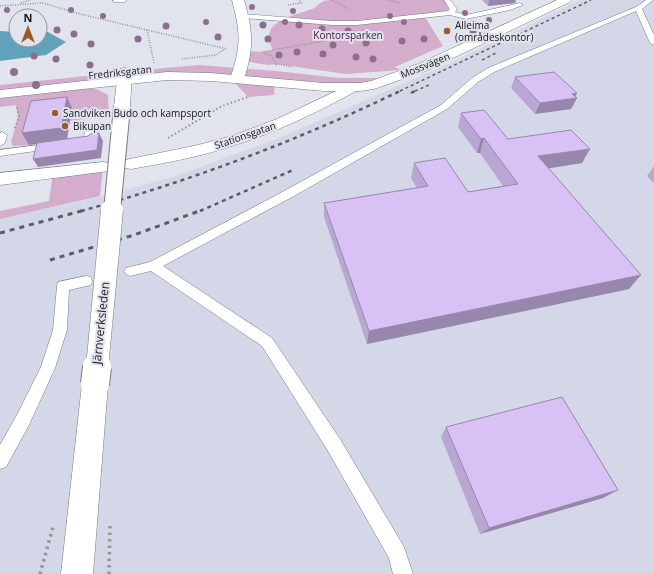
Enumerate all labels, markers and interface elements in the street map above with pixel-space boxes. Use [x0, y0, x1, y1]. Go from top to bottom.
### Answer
north arrow [8, 8, 48, 48]
text: N [24, 10, 32, 25]
place label: Alleima (områdeskontor) [455, 18, 533, 44]
marker: Alleima (områdeskontor) [442, 26, 452, 36]
park label: Kontorsparken [313, 28, 383, 42]
street label: Mossvägen [398, 49, 452, 81]
street label: Fredriksgatan [88, 62, 152, 82]
place label: Sandviken Budo och kampsport [63, 106, 211, 120]
marker: Sandviken Budo och kampsport [50, 108, 60, 118]
street label: Stationsgatan [213, 118, 277, 152]
place label: Bikupan [73, 119, 111, 133]
marker: Bikupan [60, 121, 70, 131]
street label: Järnverksleden [88, 281, 113, 366]

